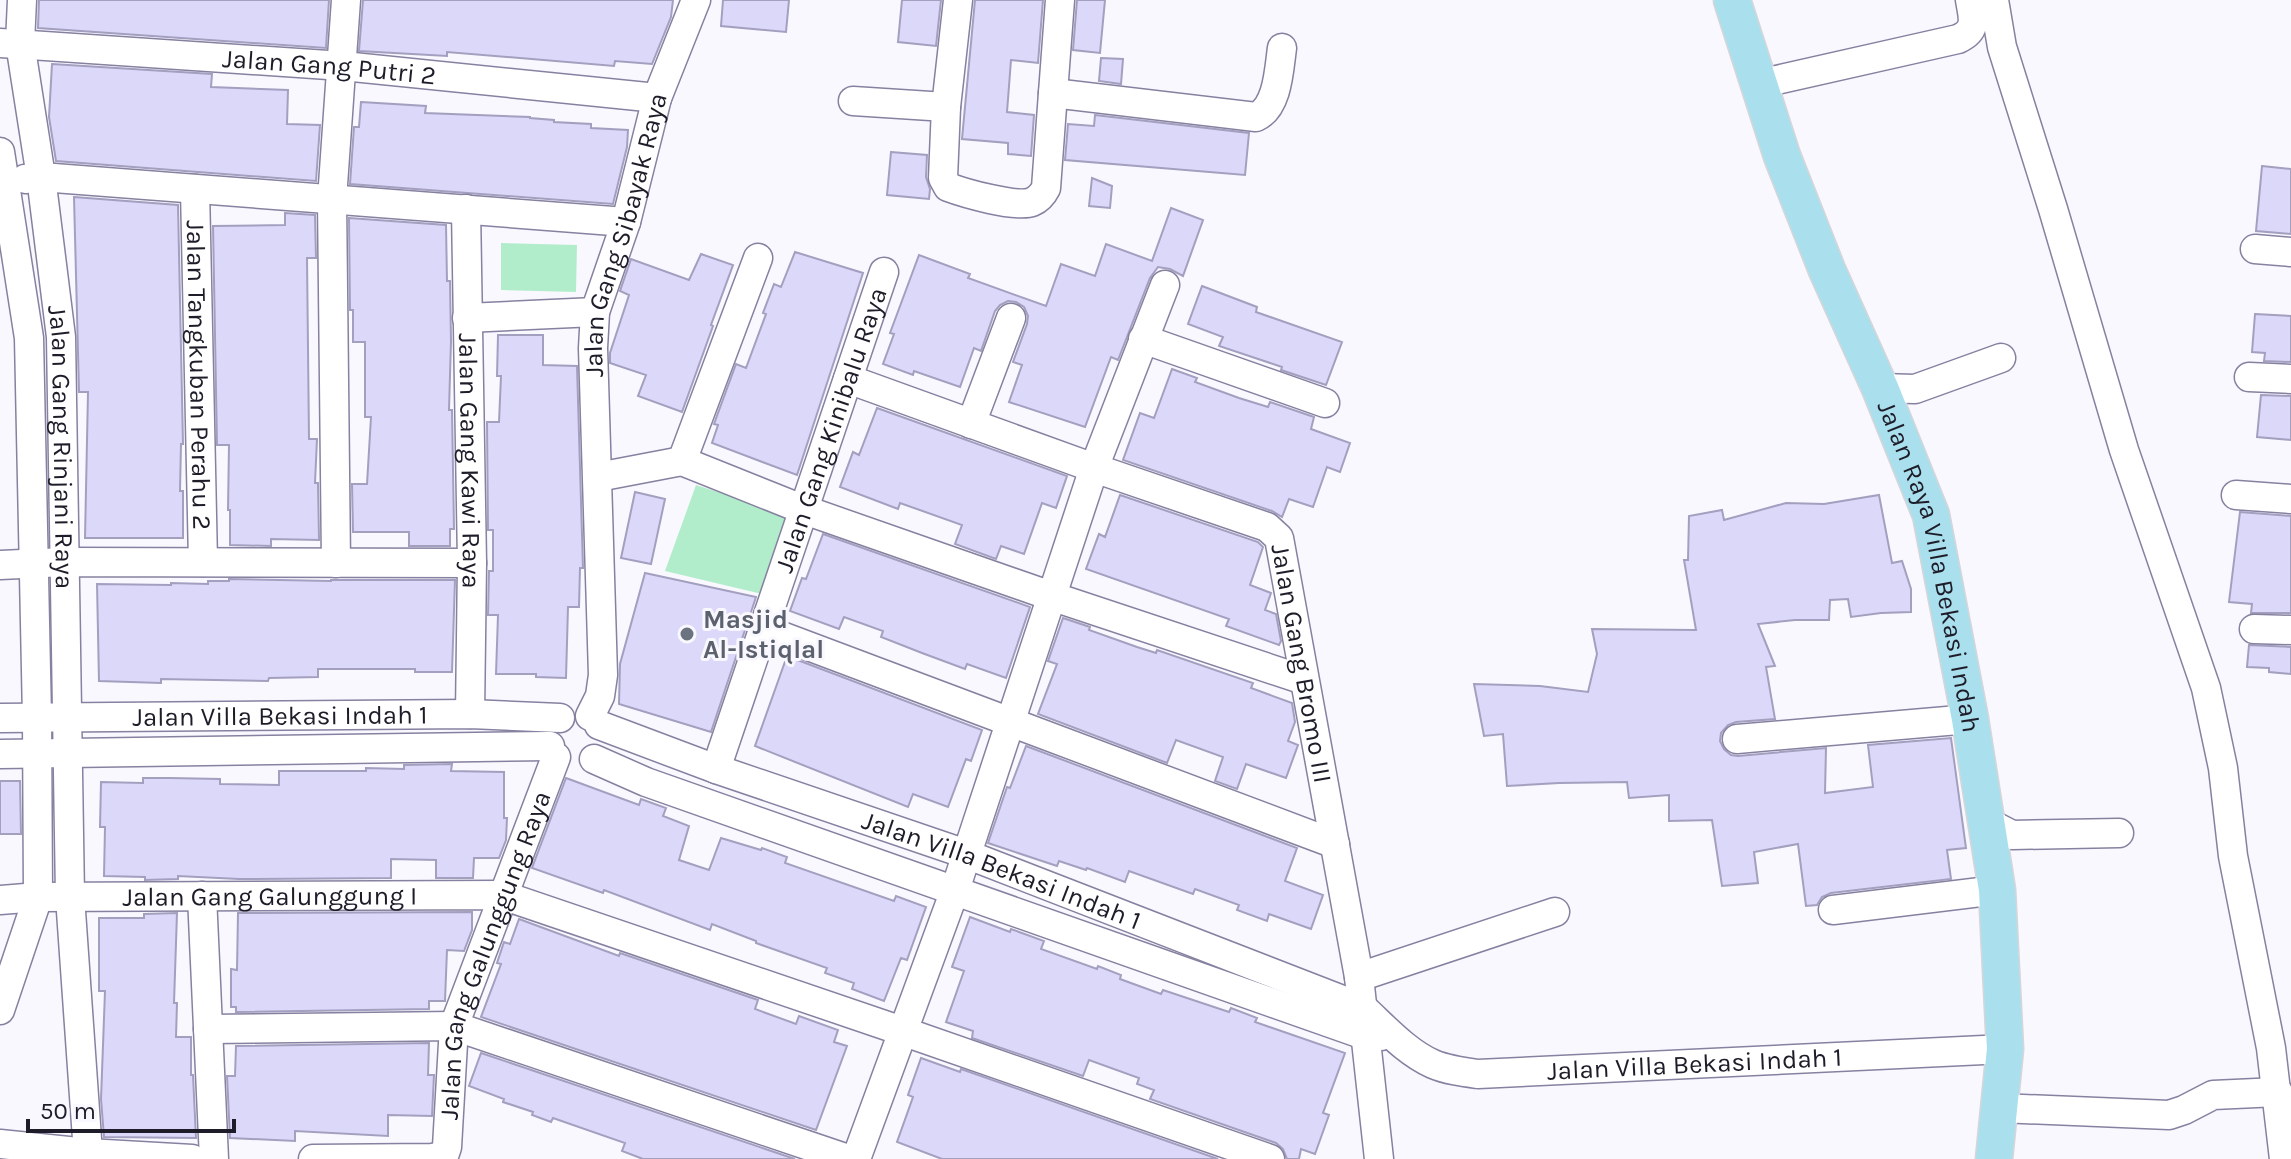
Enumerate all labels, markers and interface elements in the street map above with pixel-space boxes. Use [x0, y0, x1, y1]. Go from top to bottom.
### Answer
street label: Jalan Gang Putri 2 [221, 43, 437, 91]
street label: Jalan Gang Sibayak Raya [578, 90, 674, 378]
street label: Jalan Tangkuban Perahu 2 [180, 220, 217, 530]
street label: Jalan Gang Kinibalu Raya [769, 284, 894, 576]
street label: Jalan Gang Rinjani Raya [41, 303, 80, 589]
street label: Jalan Gang Kawi Raya [452, 333, 487, 589]
street label: Jalan Raya Villa Bekasi Indah [1871, 396, 1987, 735]
street label: Jalan Gang Bromo III [1264, 541, 1338, 785]
place label: Masjid Al-Istiqlal [703, 604, 824, 665]
marker: Masjid Al-Istiqlal [678, 625, 696, 643]
street label: Jalan Villa Bekasi Indah 1 [132, 699, 428, 733]
street label: Jalan Gang Galunggung Raya [434, 787, 558, 1121]
street label: Jalan Villa Bekasi Indah 1 [858, 805, 1145, 936]
street label: Jalan Gang Galunggung I [122, 880, 417, 913]
street label: Jalan Villa Bekasi Indah 1 [1546, 1042, 1843, 1087]
scale bar [28, 1083, 234, 1133]
text: 50 m [40, 1097, 96, 1125]

